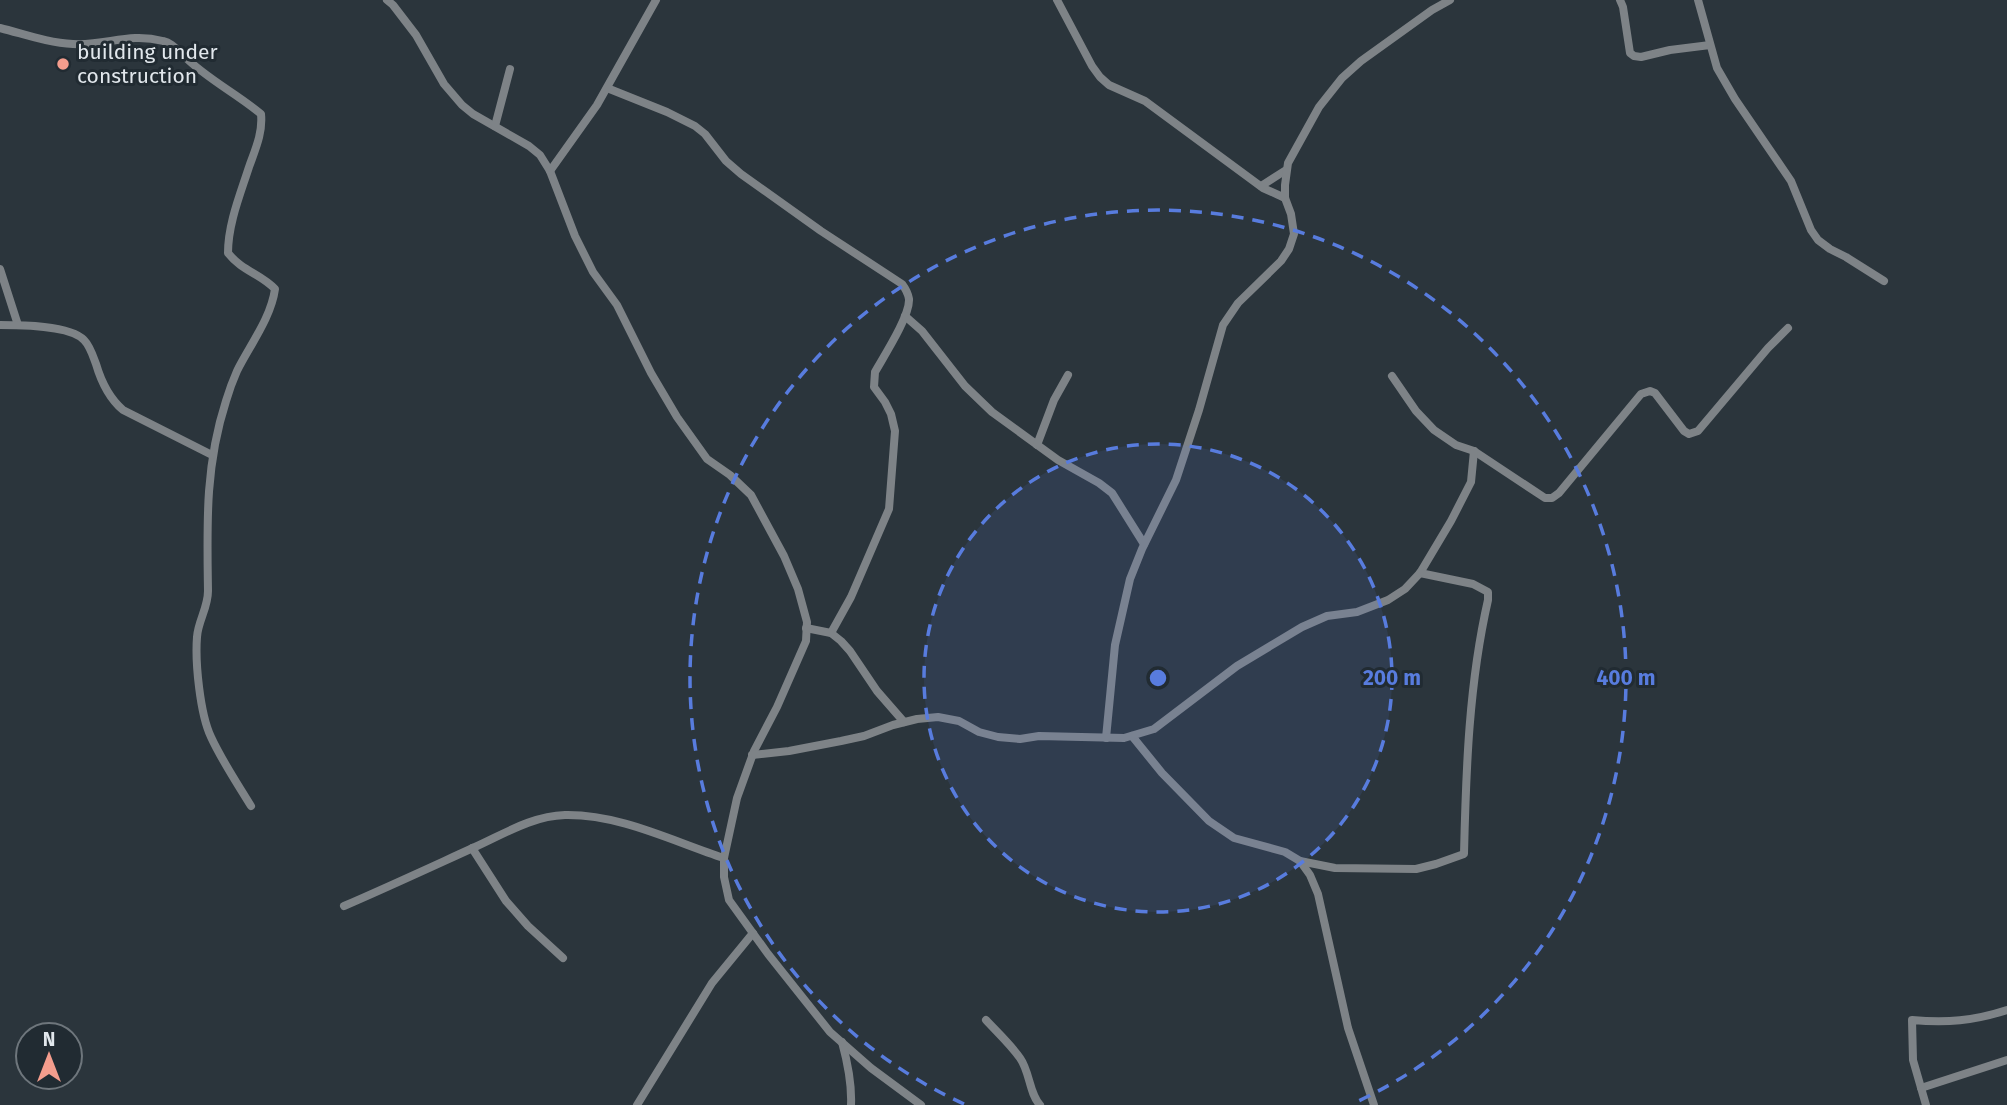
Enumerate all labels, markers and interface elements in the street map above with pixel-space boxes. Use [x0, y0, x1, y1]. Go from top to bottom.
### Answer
place label: building under construction [77, 39, 218, 89]
marker: building under construction [55, 56, 71, 72]
text: 200 m [1363, 665, 1421, 691]
text: 400 m [1596, 665, 1656, 691]
centre of rings [1146, 666, 1170, 690]
north arrow [14, 1021, 84, 1091]
text: N [43, 1028, 55, 1051]

